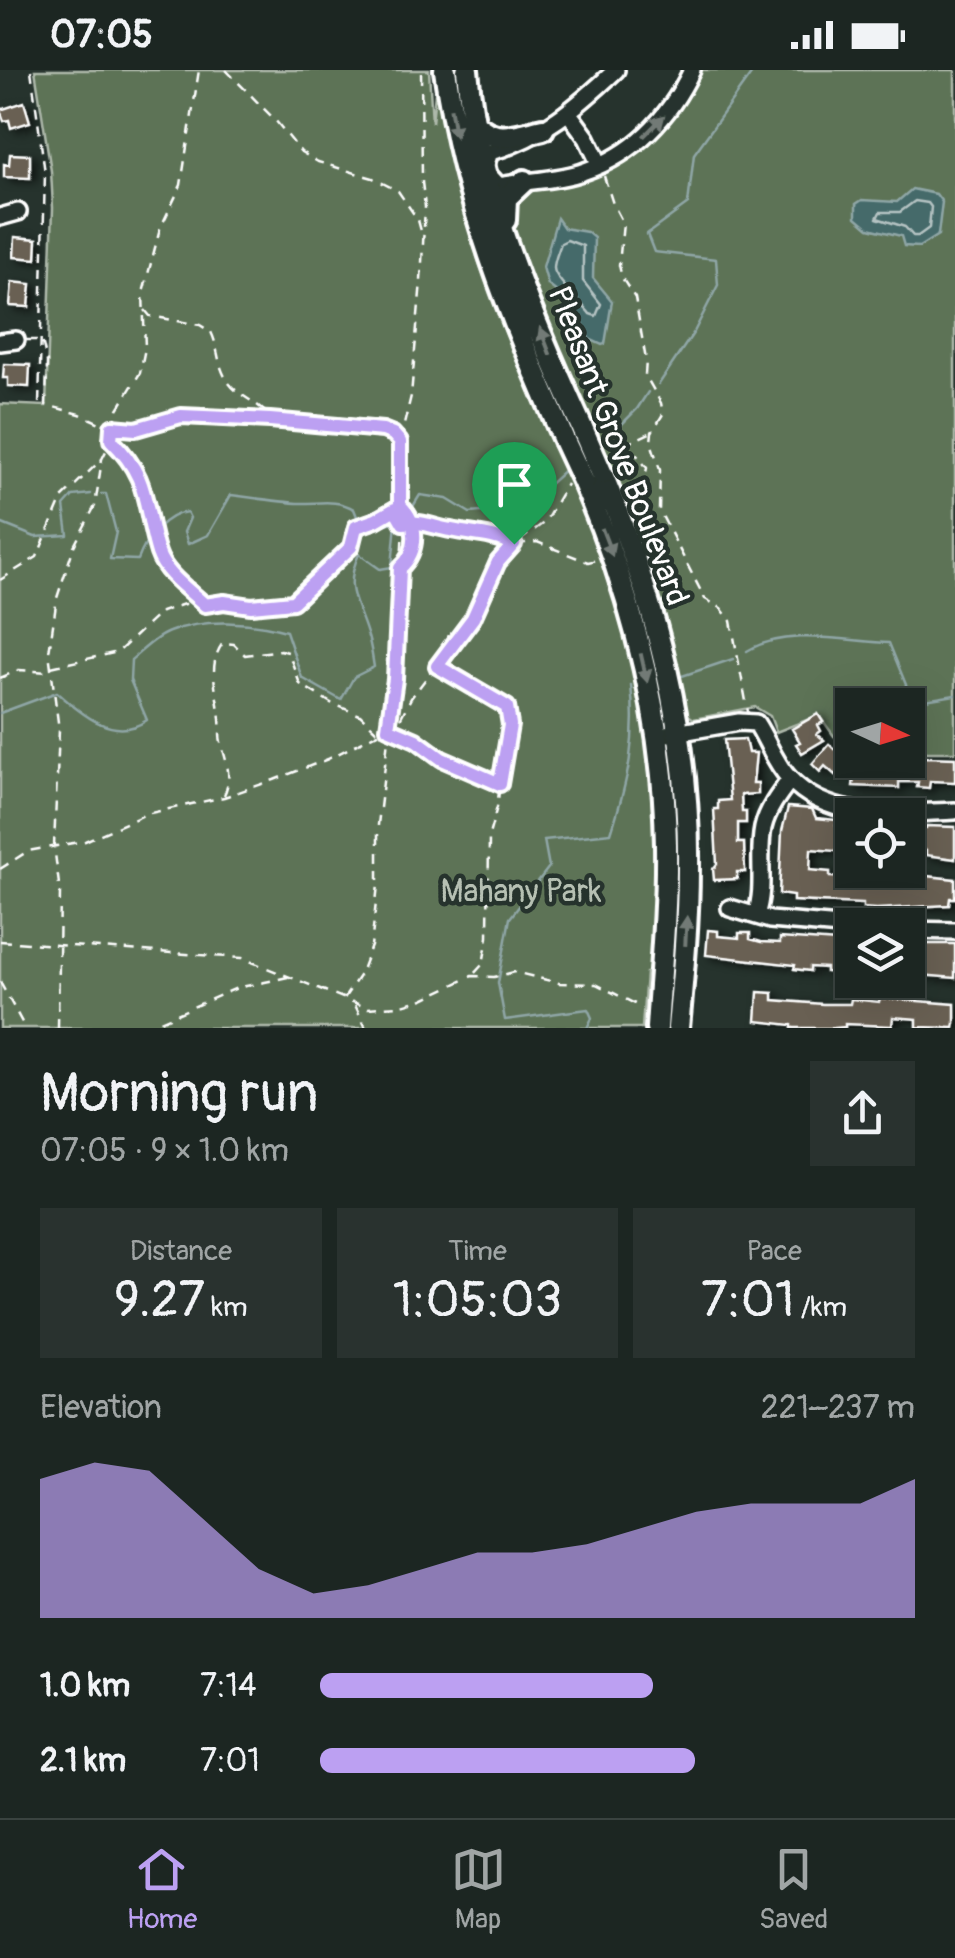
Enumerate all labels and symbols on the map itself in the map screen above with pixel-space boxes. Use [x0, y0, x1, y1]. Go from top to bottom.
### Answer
one-way arrow [446, 108, 461, 139]
one-way arrow [642, 114, 666, 138]
street label: Pleasant Grove Boulevard [539, 281, 697, 611]
one-way arrow [537, 325, 553, 355]
pin [472, 442, 557, 545]
one-way arrow [600, 527, 616, 557]
one-way arrow [637, 653, 652, 684]
north arrow [835, 688, 925, 778]
park label: Mahany Park [441, 872, 601, 912]
one-way arrow [678, 914, 694, 946]

